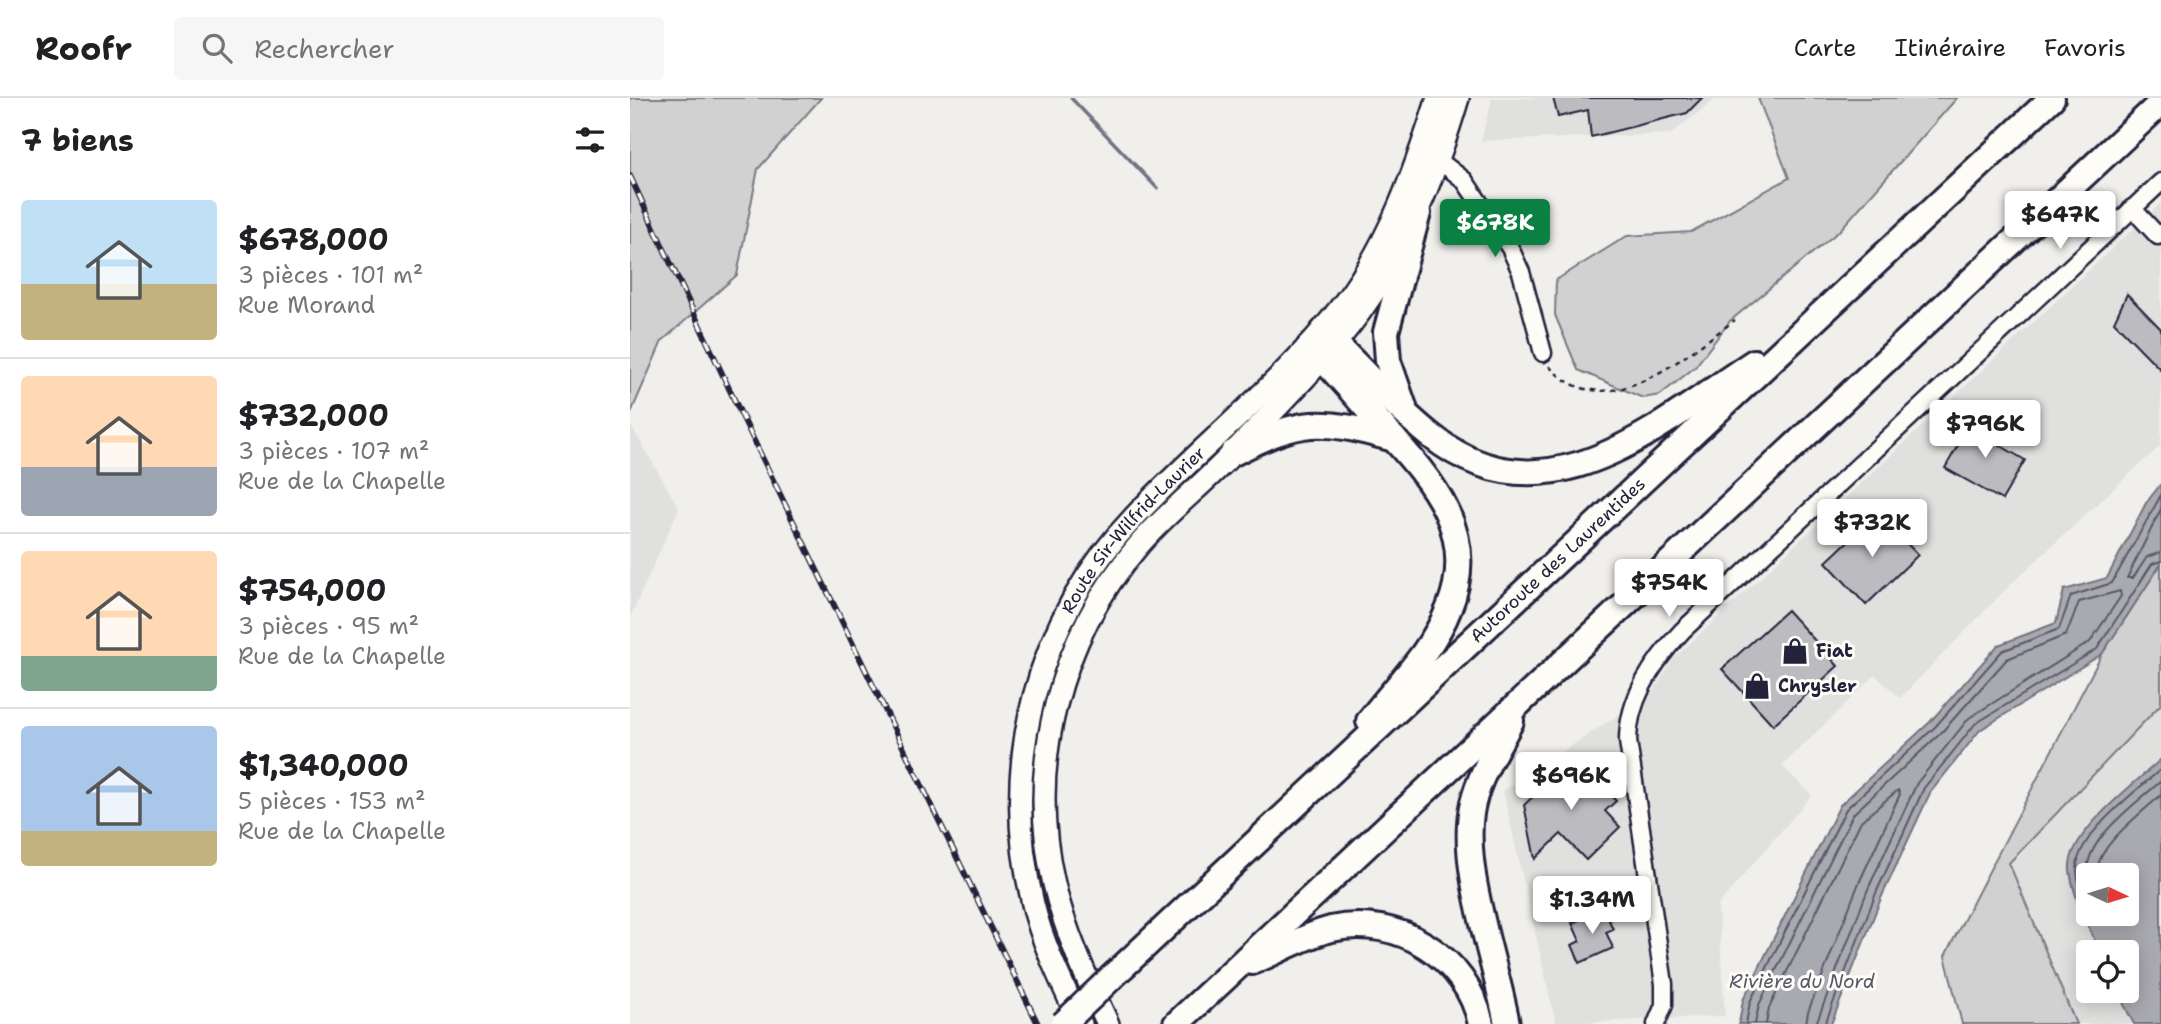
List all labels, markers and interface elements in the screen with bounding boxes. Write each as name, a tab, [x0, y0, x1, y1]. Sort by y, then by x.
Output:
search box	[174, 17, 664, 80]
text: Roofr	[35, 26, 132, 71]
icon: search	[198, 29, 236, 67]
text: Rechercher	[254, 31, 395, 66]
text: Carte	[1794, 32, 1857, 64]
text: Itinéraire	[1895, 32, 2006, 64]
text: Favoris	[2044, 32, 2126, 64]
text: 7 biens	[21, 120, 134, 161]
icon: filters	[571, 121, 609, 159]
pin: $647K	[2011, 192, 2109, 251]
text: $647K	[2021, 199, 2099, 229]
pin: $678K	[1446, 200, 1544, 259]
text: $678K	[1456, 207, 1534, 237]
text: $678,000	[238, 219, 389, 260]
icon: home	[77, 228, 161, 312]
text: 3 pièces · 101 m²	[238, 260, 423, 290]
text: Rue Morand	[238, 290, 375, 320]
text: $732,000	[238, 395, 389, 436]
pin: $796K	[1936, 400, 2034, 460]
icon: home	[77, 404, 161, 488]
text: $796K	[1945, 408, 2025, 438]
text: 3 pièces · 107 m²	[238, 436, 429, 466]
street label: Route Sir-Wilfrid-Laurier	[1056, 441, 1211, 618]
text: Rue de la Chapelle	[238, 466, 446, 496]
street label: Autoroute des Laurentides	[1465, 472, 1651, 648]
pin: $732K	[1823, 500, 1921, 559]
text: $732K	[1833, 507, 1911, 537]
pin: $754K	[1620, 560, 1718, 619]
text: $754K	[1631, 567, 1707, 597]
text: $754,000	[238, 570, 387, 611]
icon: home	[77, 579, 161, 663]
text: 3 pièces · 95 m²	[238, 611, 419, 641]
shop icon: Fiat	[1780, 636, 1810, 666]
place label: Fiat	[1816, 639, 1853, 663]
text: Rue de la Chapelle	[238, 641, 446, 671]
shop icon: Chrysler	[1742, 671, 1772, 701]
place label: Chrysler	[1778, 674, 1857, 698]
text: $1,340,000	[238, 745, 409, 786]
pin: $696K	[1522, 752, 1620, 812]
icon: home	[77, 754, 161, 838]
text: $696K	[1532, 760, 1610, 790]
text: 5 pièces · 153 m²	[238, 786, 426, 816]
text: Rue de la Chapelle	[238, 816, 446, 846]
north arrow	[2076, 863, 2138, 926]
map controls	[2076, 863, 2139, 1003]
pin: $1.34M	[1535, 876, 1649, 936]
text: $1.34M	[1549, 884, 1635, 914]
button: locate	[2076, 940, 2139, 1003]
water label: Rivière du Nord	[1729, 969, 1875, 994]

